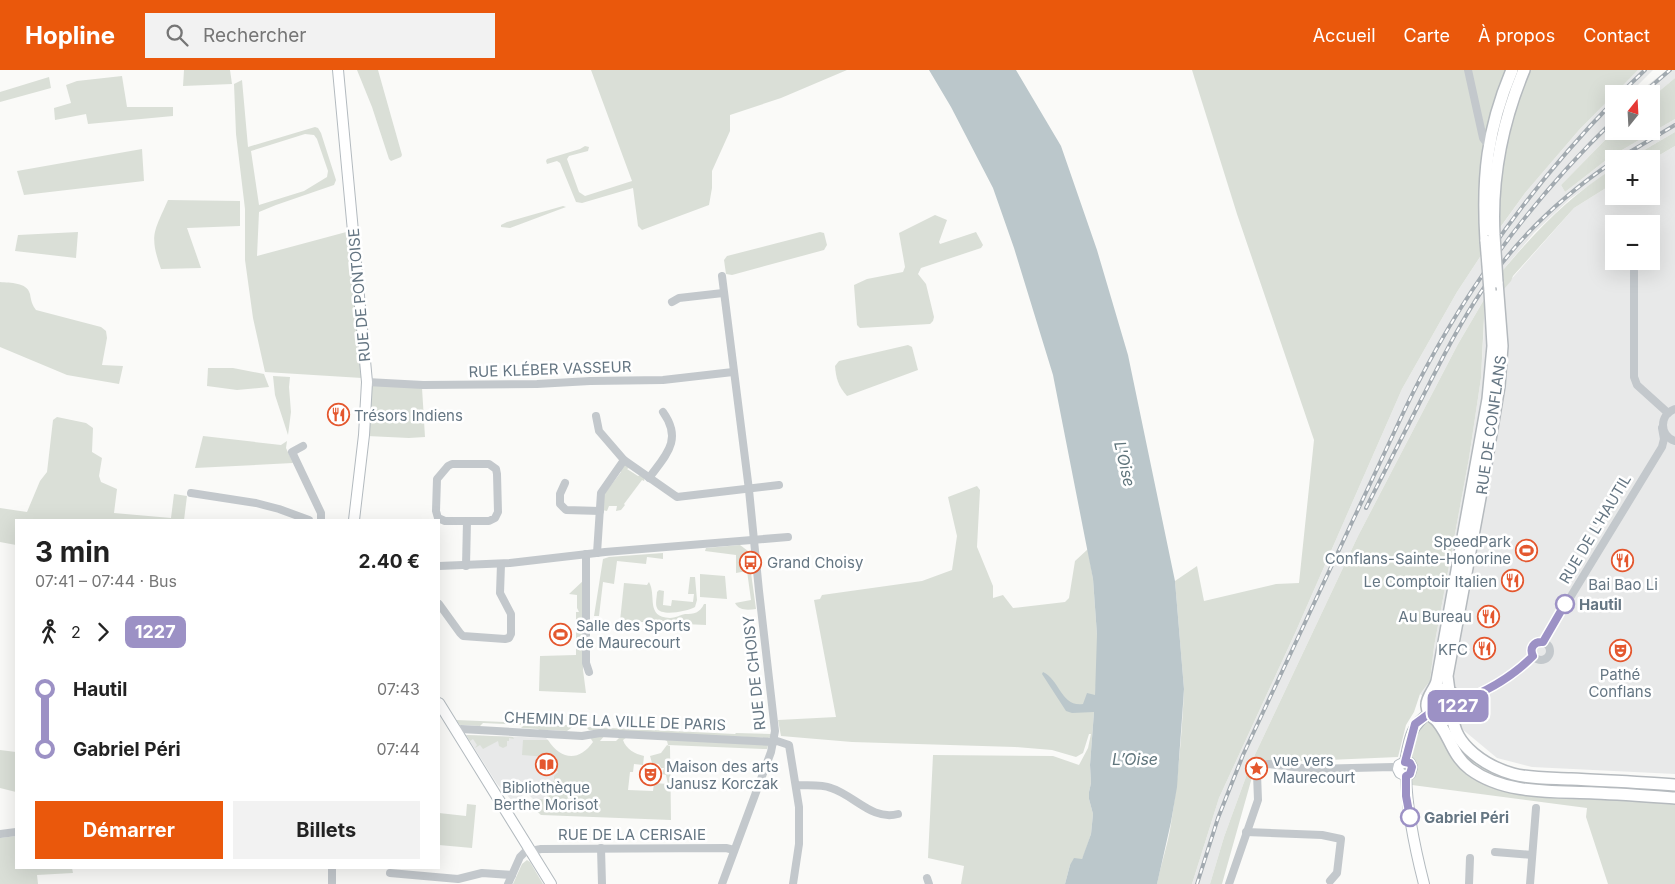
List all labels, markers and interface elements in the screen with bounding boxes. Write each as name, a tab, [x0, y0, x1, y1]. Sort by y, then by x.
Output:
search box	[145, 13, 495, 58]
text: Hopline	[25, 21, 115, 50]
icon: search	[163, 21, 191, 49]
text: Rechercher	[203, 24, 306, 47]
text: Accueil	[1313, 25, 1376, 46]
text: Carte	[1404, 25, 1450, 46]
text: À propos	[1478, 25, 1555, 46]
text: Contact	[1583, 25, 1650, 46]
north arrow	[1605, 85, 1660, 140]
map controls	[1605, 85, 1660, 270]
button: +	[1605, 150, 1660, 205]
button: −	[1605, 215, 1660, 270]
street label: RUE DE PONTOISE	[344, 228, 374, 362]
street label: RUE DE CONFLANS	[1472, 354, 1510, 496]
street label: RUE KLÉBER VASSEUR	[468, 357, 632, 381]
restaurant icon: Trésors Indiens	[326, 403, 350, 427]
place label: Trésors Indiens	[354, 406, 463, 425]
water label: L'Oise	[1110, 439, 1140, 489]
street label: RUE DE L'HAUTIL	[1555, 471, 1635, 587]
place label: SpeedPark Conflans-Sainte-Honorine	[1325, 532, 1512, 568]
text: 3 min	[35, 535, 110, 569]
sports icon: SpeedPark Conflans-Sainte-Honorine	[1515, 538, 1539, 562]
restaurant icon: Bai Bao Li	[1611, 549, 1635, 573]
text: 2.40 €	[359, 550, 420, 573]
bus stop icon: Grand Choisy	[739, 550, 763, 574]
place label: Grand Choisy	[767, 553, 864, 572]
restaurant icon: Le Comptoir Italien	[1501, 569, 1525, 593]
text: 07:41 – 07:44 · Bus	[35, 571, 177, 591]
place label: Le Comptoir Italien	[1364, 572, 1497, 591]
place label: Bai Bao Li	[1588, 575, 1658, 594]
marker: Hautil	[1555, 594, 1575, 614]
place label: Hautil	[1579, 595, 1622, 614]
restaurant icon: Au Bureau	[1476, 604, 1500, 628]
place label: Au Bureau	[1398, 607, 1472, 626]
street label: RUE DE CHOISY	[739, 615, 769, 731]
place label: Salle des Sports de Maurecourt	[576, 616, 691, 652]
icon: walk	[35, 618, 63, 646]
icon: forward	[89, 618, 117, 646]
text: 1227	[135, 621, 176, 642]
text: 2	[71, 622, 81, 642]
sports icon: Salle des Sports de Maurecourt	[548, 622, 572, 646]
restaurant icon: KFC	[1472, 637, 1496, 661]
theatre icon: Pathé Conflans	[1608, 639, 1632, 663]
place label: KFC	[1438, 640, 1468, 659]
place label: Pathé Conflans	[1588, 665, 1652, 701]
text: Hautil	[73, 678, 127, 701]
text: 07:43	[377, 679, 420, 699]
line badge: 1227	[1423, 690, 1493, 722]
text: 1227	[1438, 695, 1478, 716]
street label: CHEMIN DE LA VILLE DE PARIS	[504, 708, 726, 734]
text: Gabriel Péri	[73, 738, 181, 761]
text: 07:44	[376, 739, 420, 759]
water label: L’Oise	[1112, 749, 1158, 769]
place label: vue vers Maurecourt	[1273, 751, 1355, 787]
library icon: Bibliothèque Berthe Morisot	[534, 752, 558, 776]
place label: Maison des arts Janusz Korczak	[666, 757, 779, 793]
place icon: vue vers Maurecourt	[1245, 757, 1269, 781]
theatre icon: Maison des arts Janusz Korczak	[638, 763, 662, 787]
place label: Bibliothèque Berthe Morisot	[493, 778, 599, 814]
button: Démarrer	[35, 801, 223, 859]
button: Billets	[233, 801, 420, 859]
marker: Gabriel Péri	[1400, 807, 1420, 827]
place label: Gabriel Péri	[1424, 808, 1509, 827]
street label: RUE DE LA CERISAIE	[558, 825, 706, 844]

